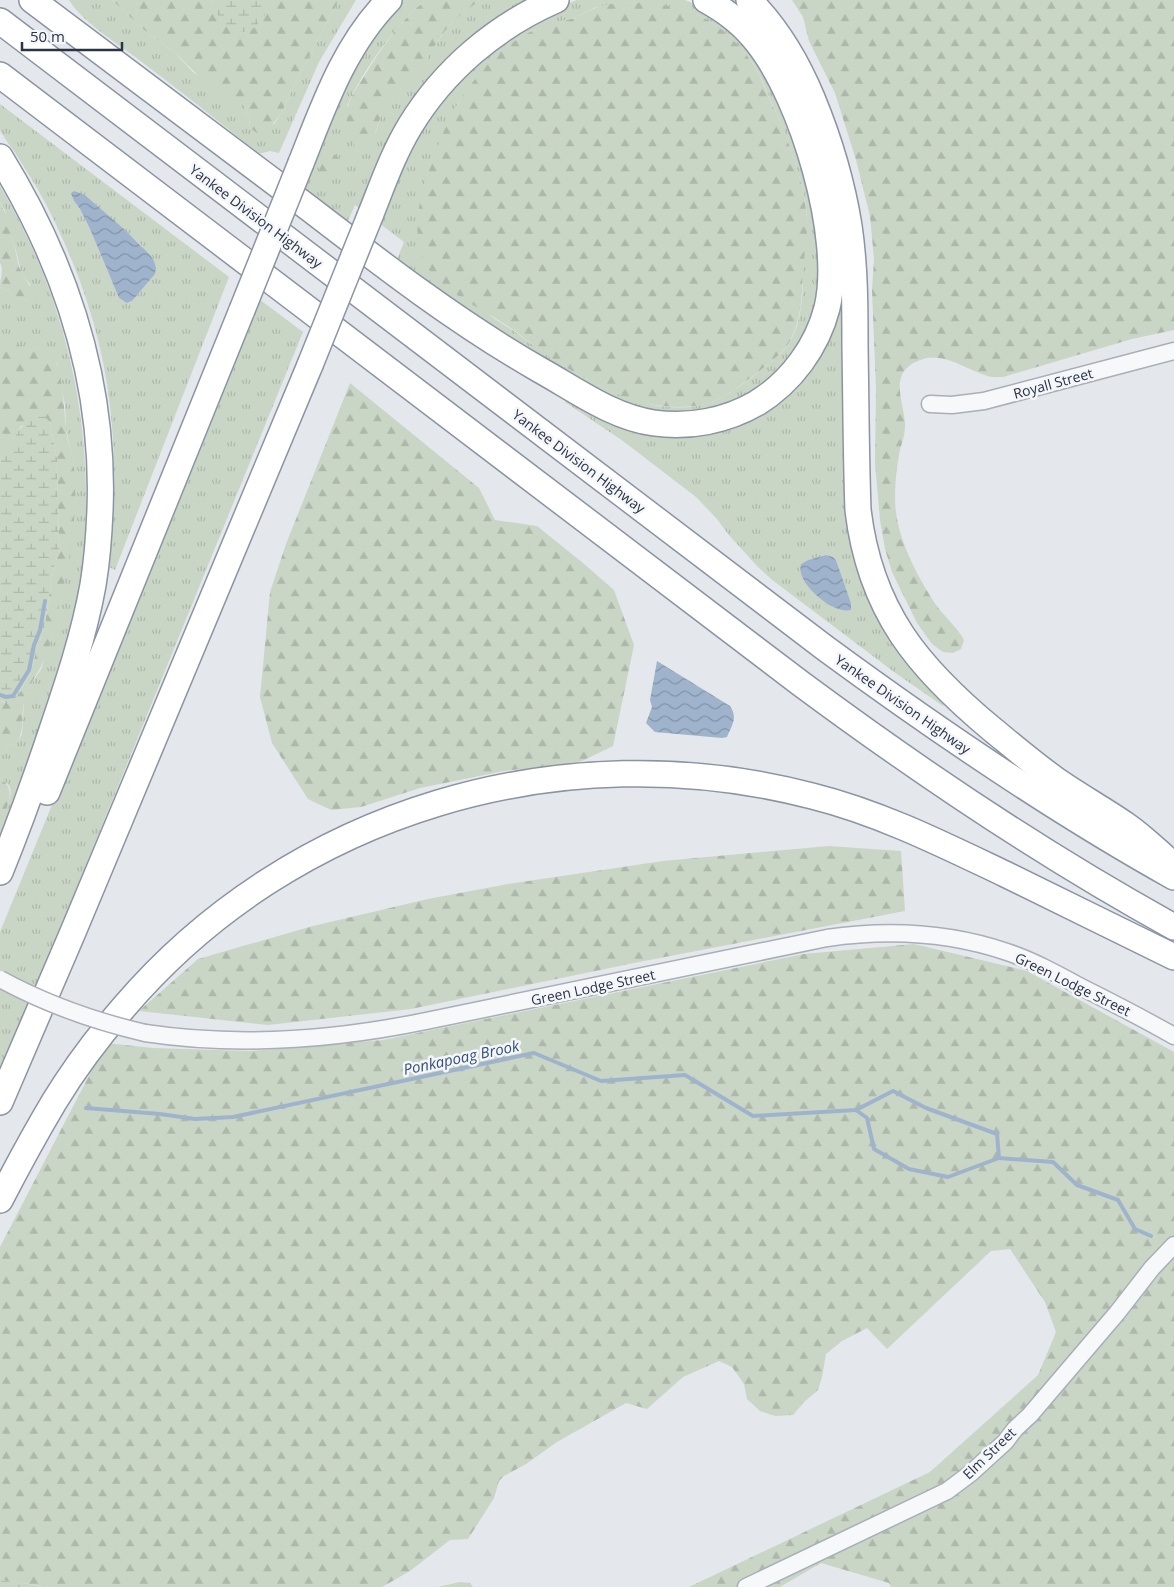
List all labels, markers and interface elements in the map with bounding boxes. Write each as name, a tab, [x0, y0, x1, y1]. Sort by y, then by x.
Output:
scale bar	[22, 20, 122, 52]
text: 50 m	[30, 26, 65, 46]
street label: Yankee Division Highway	[186, 160, 327, 273]
street label: Royall Street	[1011, 363, 1095, 403]
street label: Yankee Division Highway	[509, 405, 650, 518]
street label: Yankee Division Highway	[831, 650, 975, 759]
street label: Green Lodge Street	[1012, 948, 1134, 1020]
street label: Green Lodge Street	[529, 965, 657, 1009]
water label: Ponkapoag Brook	[401, 1035, 521, 1079]
street label: Elm Street	[958, 1423, 1020, 1483]

